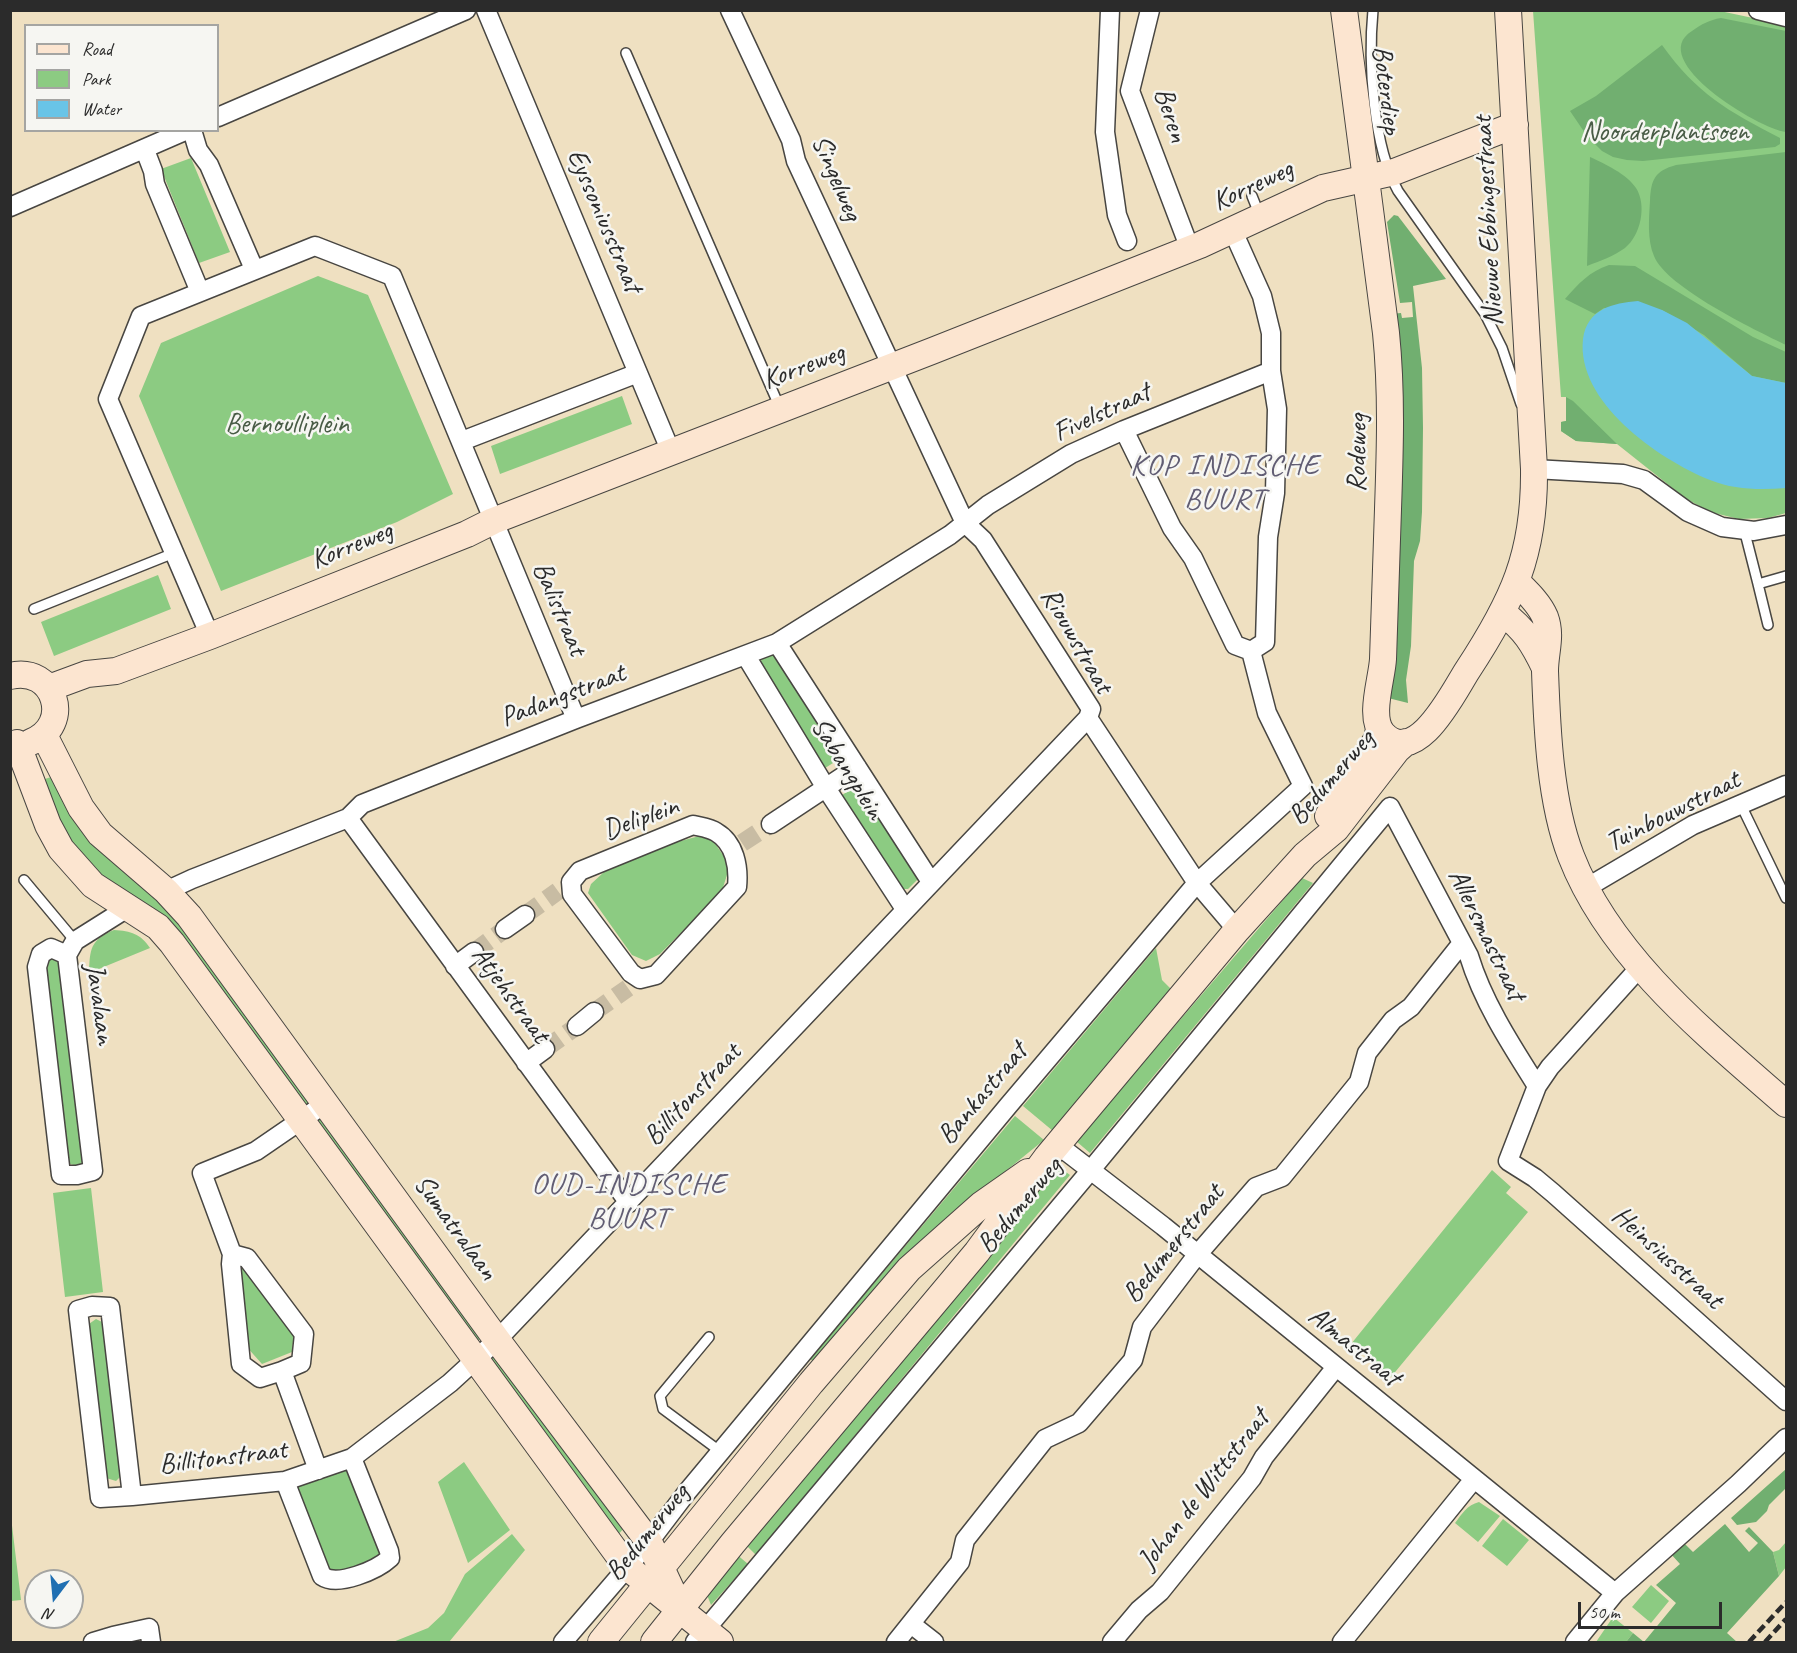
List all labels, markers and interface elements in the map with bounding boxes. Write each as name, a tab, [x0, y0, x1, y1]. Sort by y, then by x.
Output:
legend	[24, 24, 219, 132]
text: Road	[82, 38, 112, 60]
street label: Boterdiep	[1364, 44, 1408, 136]
text: Park	[82, 68, 111, 90]
street label: Beren	[1145, 83, 1195, 147]
text: Water	[82, 98, 121, 120]
street label: Nieuwe Ebbingestraat	[1467, 115, 1511, 327]
park label: Noorderplantsoen	[1581, 116, 1749, 150]
street label: Singelweg	[803, 130, 869, 226]
street label: Eyssoniusstraat	[559, 144, 649, 298]
street label: Korreweg	[1207, 153, 1299, 219]
street label: Korreweg	[758, 336, 850, 398]
street label: Fivelstraat	[1048, 376, 1156, 450]
park label: Bernoulliplein	[225, 408, 349, 442]
street label: Rodeweg	[1341, 414, 1375, 492]
district label: KOP INDISCHE BUURT	[1130, 448, 1320, 518]
street label: Korreweg	[306, 514, 398, 578]
street label: Balistraat	[524, 557, 594, 661]
street label: Riouwstraat	[1032, 582, 1120, 700]
street label: Padangstraat	[496, 657, 630, 735]
street label: Sabangplein	[803, 712, 891, 826]
street label: Bedumerweg	[1282, 724, 1382, 832]
street label: Tuinbouwstraat	[1600, 764, 1746, 860]
street label: Deliplein	[599, 790, 683, 848]
street label: Allersmastraat	[1440, 864, 1532, 1006]
street label: Atjehstraat	[464, 940, 556, 1050]
street label: Javalaan	[77, 961, 121, 1047]
street label: Bankastraat	[931, 1036, 1035, 1152]
street label: Billitonstraat	[637, 1037, 749, 1153]
street label: Bedumerweg	[970, 1151, 1070, 1261]
district label: OUD-INDISCHE BUURT	[531, 1167, 727, 1238]
street label: Sumatralaan	[406, 1169, 504, 1287]
street label: Bedumerstraat	[1116, 1178, 1232, 1310]
street label: Heinsiusstraat	[1604, 1199, 1730, 1317]
street label: Almastraat	[1301, 1300, 1407, 1394]
street label: Johan de Wittstraat	[1131, 1403, 1277, 1577]
street label: Billitonstraat	[157, 1434, 289, 1482]
street label: Bedumerweg	[599, 1478, 697, 1588]
north arrow	[24, 1569, 84, 1629]
scale bar	[1581, 1590, 1725, 1628]
text: 50 m	[1589, 1601, 1620, 1623]
text: N	[42, 1603, 57, 1625]

